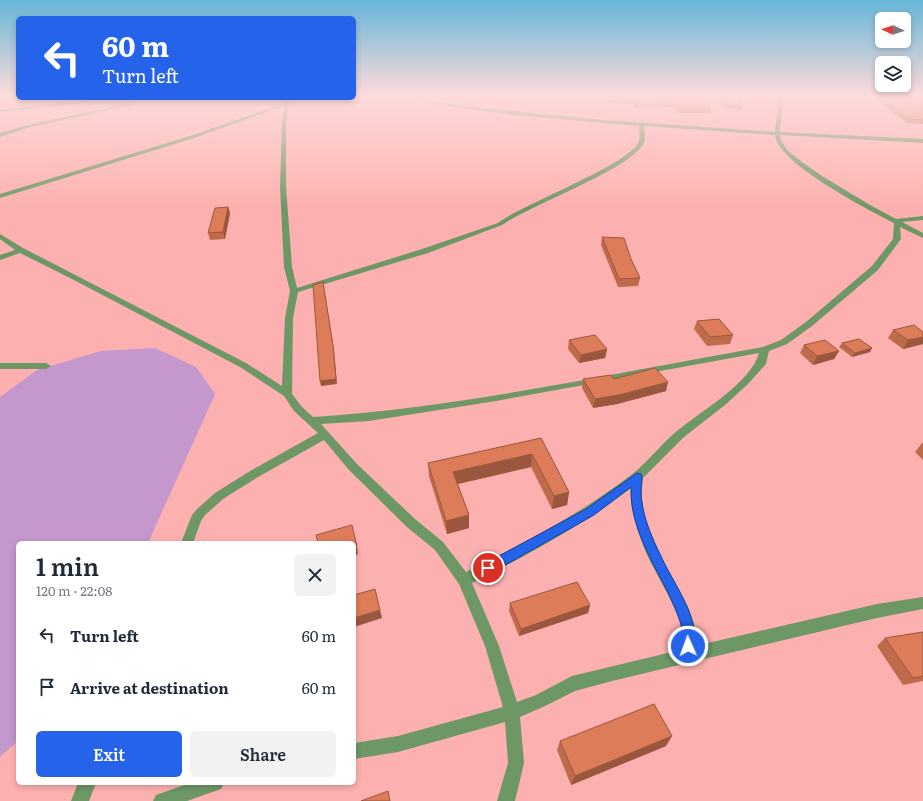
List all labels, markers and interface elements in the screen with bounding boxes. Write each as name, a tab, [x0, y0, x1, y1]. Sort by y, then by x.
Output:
north arrow	[875, 12, 911, 48]
map controls	[875, 12, 911, 92]
text: 60 m	[102, 24, 169, 66]
icon: left	[36, 32, 88, 84]
button: layers	[875, 56, 911, 92]
text: Turn left	[102, 62, 179, 89]
text: 1 min	[36, 548, 99, 583]
pin	[471, 551, 505, 585]
button: close	[294, 554, 336, 596]
icon: arrive	[477, 557, 499, 579]
text: 120 m · 22:08	[36, 581, 112, 600]
icon: left	[36, 624, 58, 646]
text: Turn left	[70, 624, 139, 647]
text: 60 m	[302, 624, 336, 647]
position arrow	[667, 625, 709, 667]
icon: arrive	[36, 676, 58, 698]
text: Arrive at destination	[70, 676, 229, 699]
text: 60 m	[302, 676, 336, 699]
button: Exit	[36, 731, 182, 777]
button: Share	[190, 731, 336, 777]

